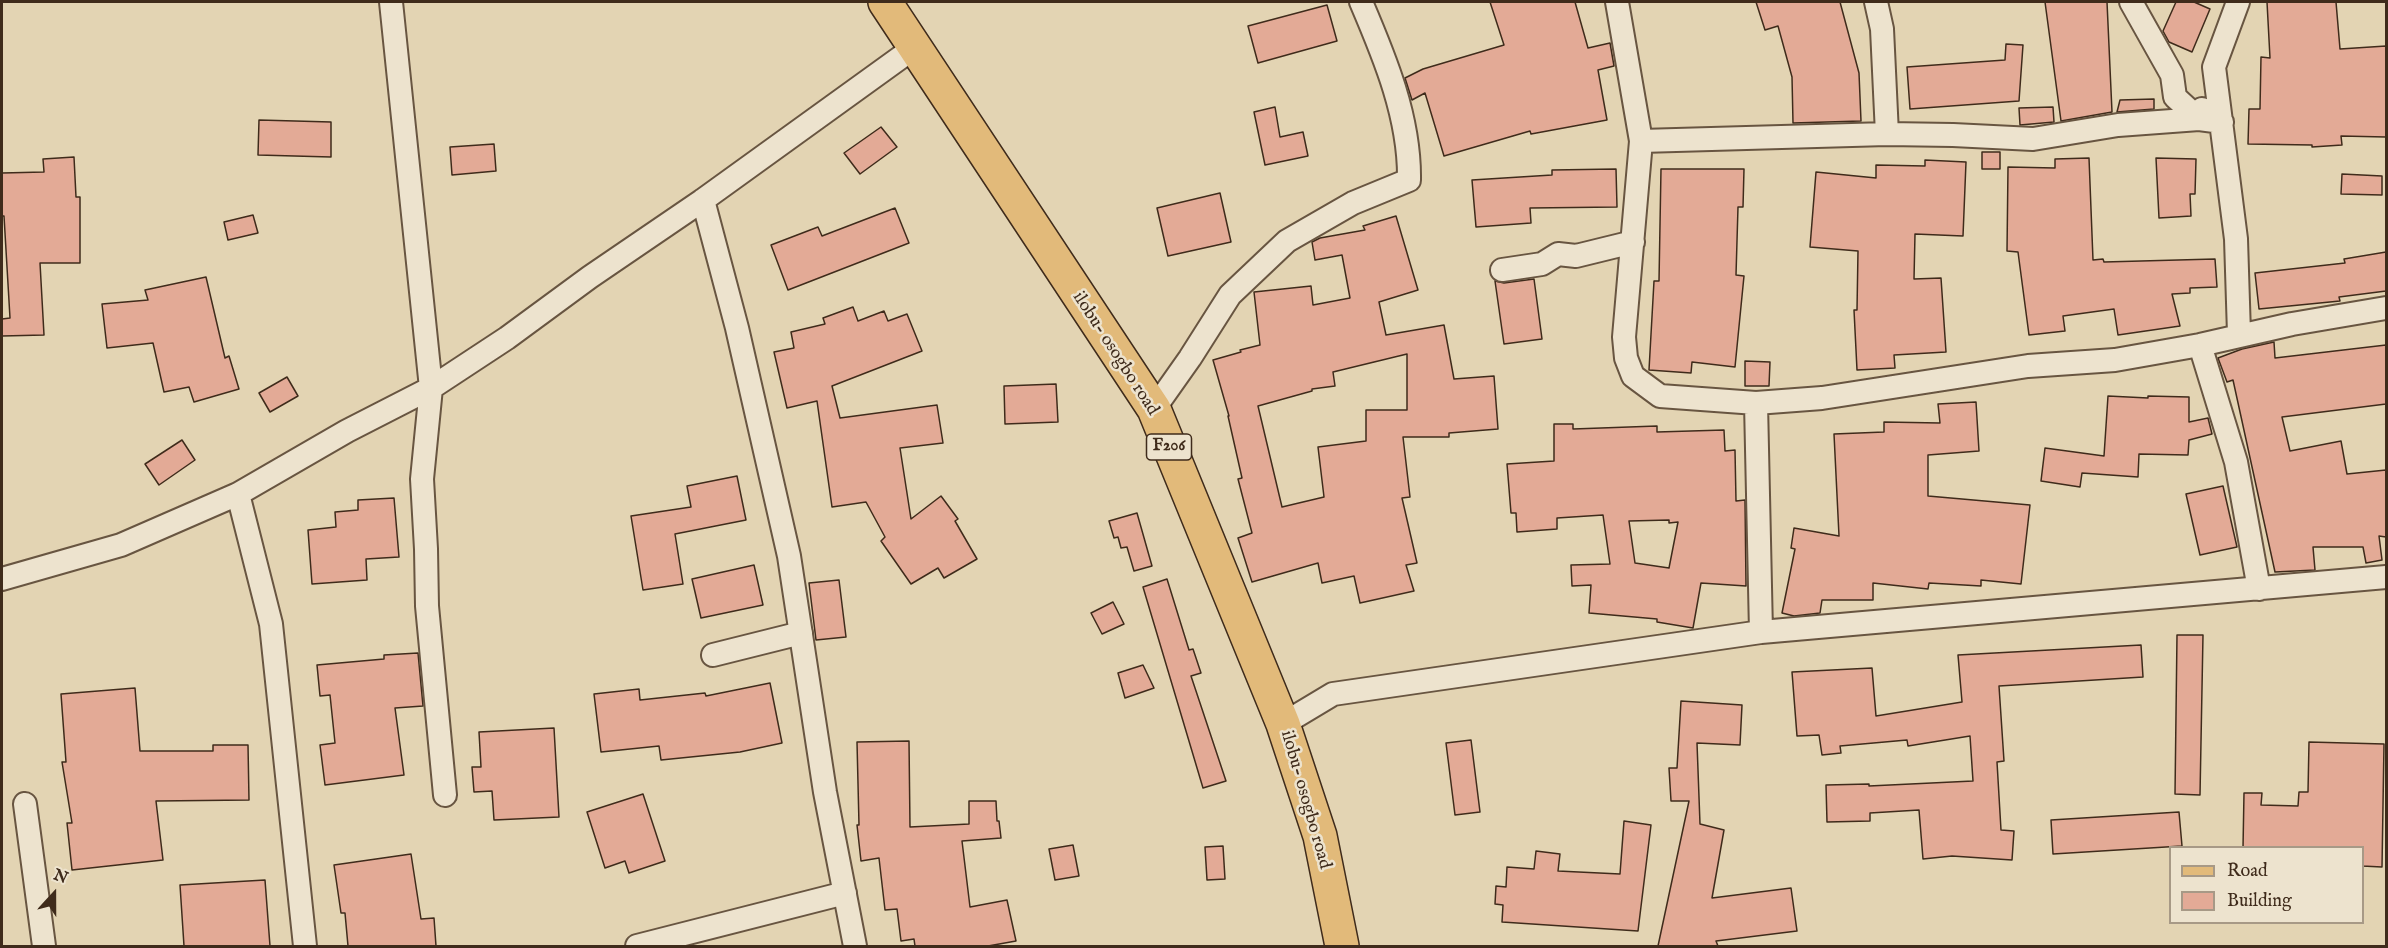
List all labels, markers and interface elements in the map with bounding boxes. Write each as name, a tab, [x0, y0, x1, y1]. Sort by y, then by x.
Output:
street label: ilobu- osogbo road	[1067, 288, 1163, 420]
road number: F206	[1146, 434, 1192, 460]
street label: ilobu- osogbo road	[1275, 728, 1335, 872]
legend	[2169, 846, 2364, 924]
text: Road	[2227, 860, 2268, 883]
north arrow	[24, 864, 84, 924]
text: N	[50, 865, 70, 889]
text: Building	[2227, 890, 2292, 913]

